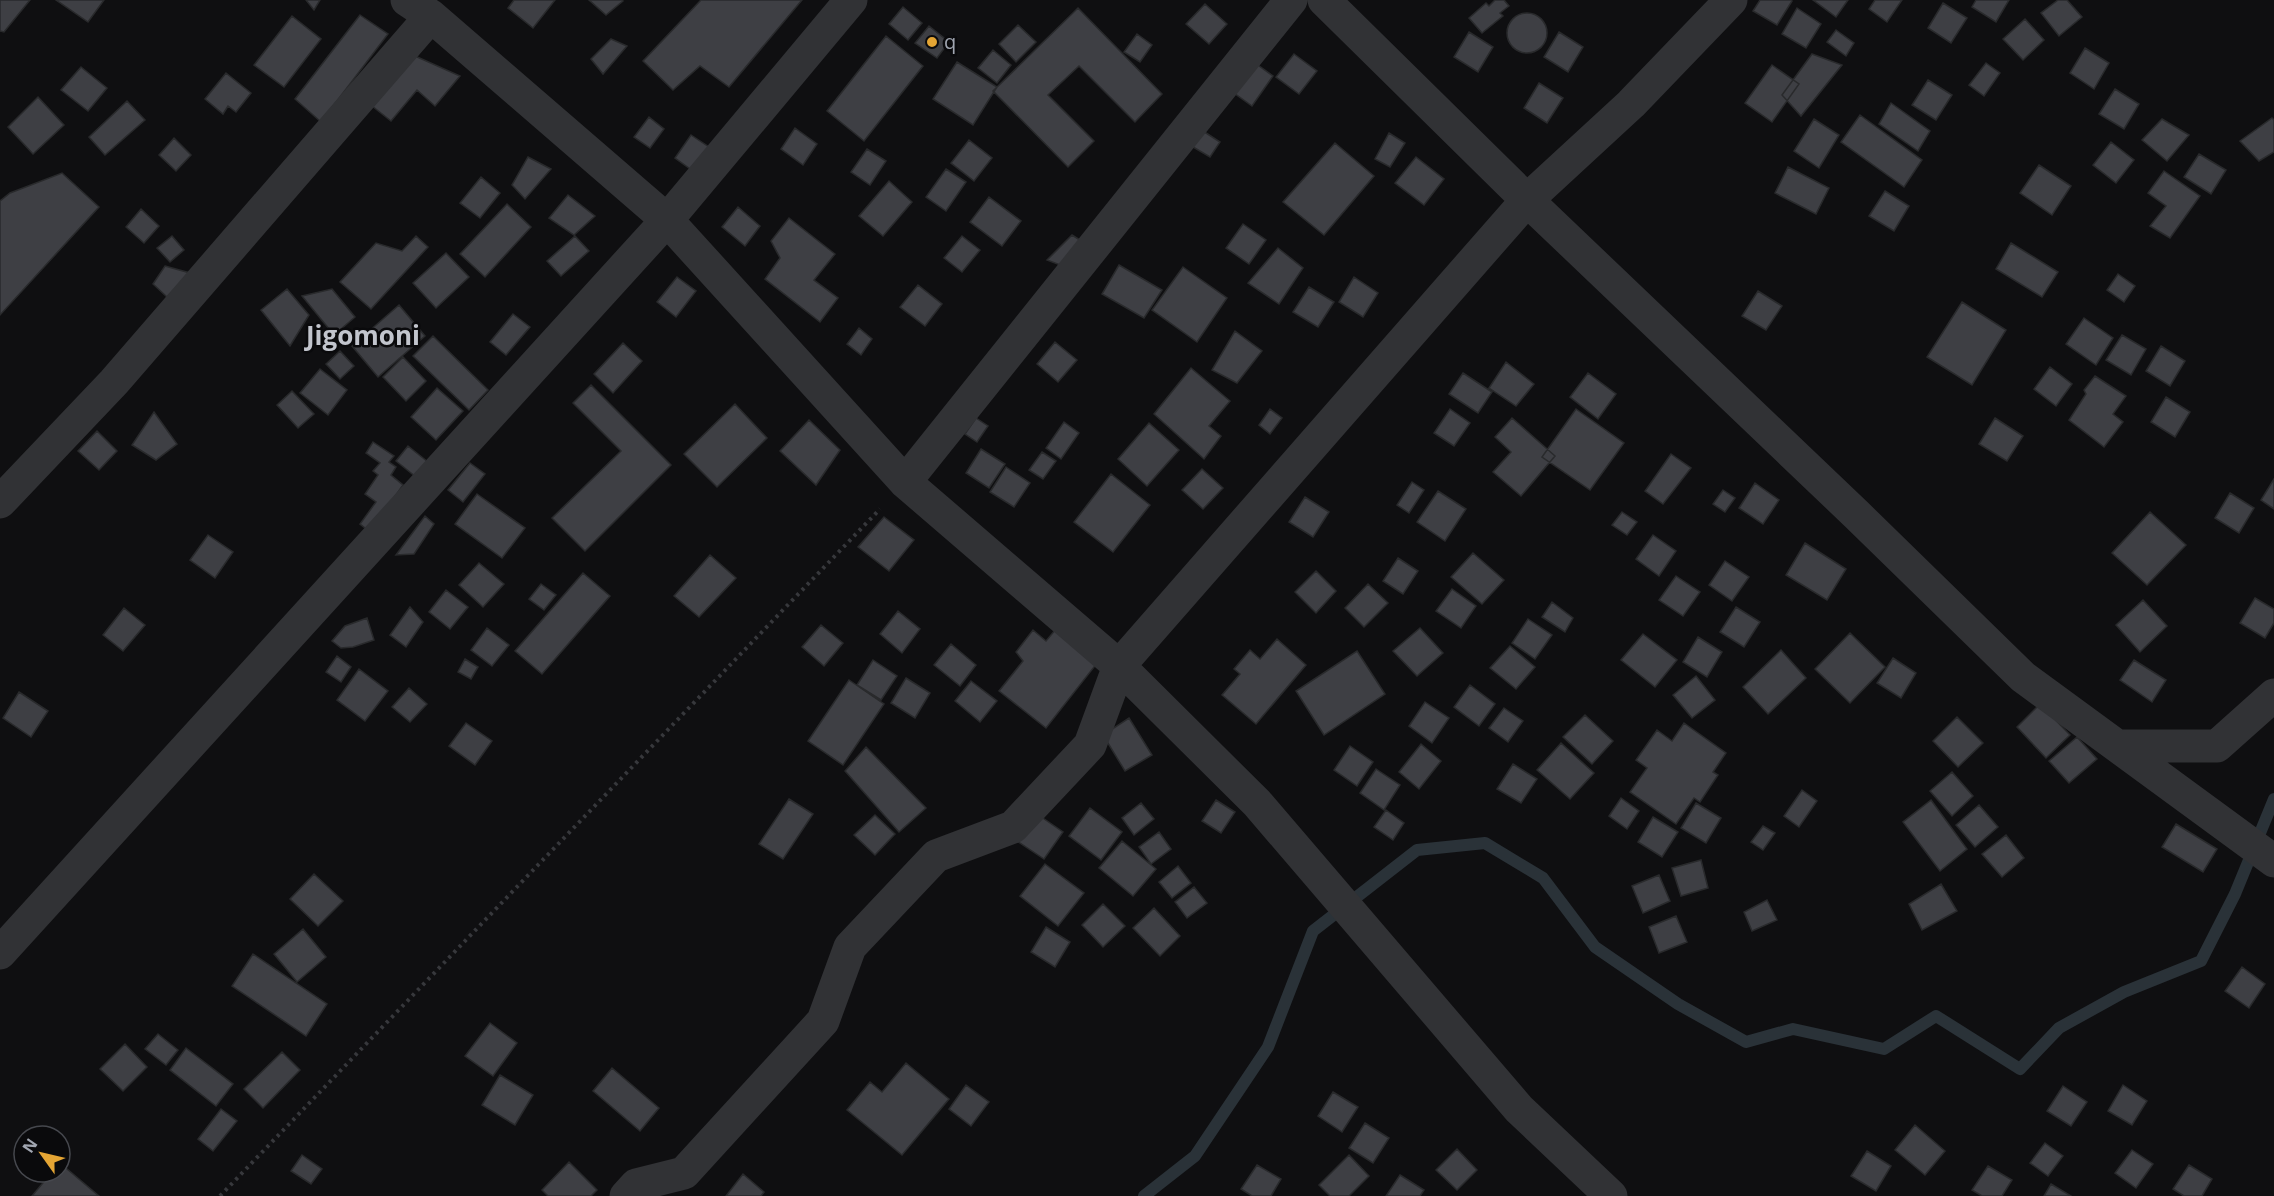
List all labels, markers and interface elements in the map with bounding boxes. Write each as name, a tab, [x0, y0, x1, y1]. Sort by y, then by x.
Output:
place label: q	[944, 28, 956, 55]
marker: q	[925, 35, 939, 49]
district label: Jigomoni	[304, 317, 420, 353]
north arrow	[12, 1124, 72, 1184]
text: N	[17, 1134, 42, 1157]

